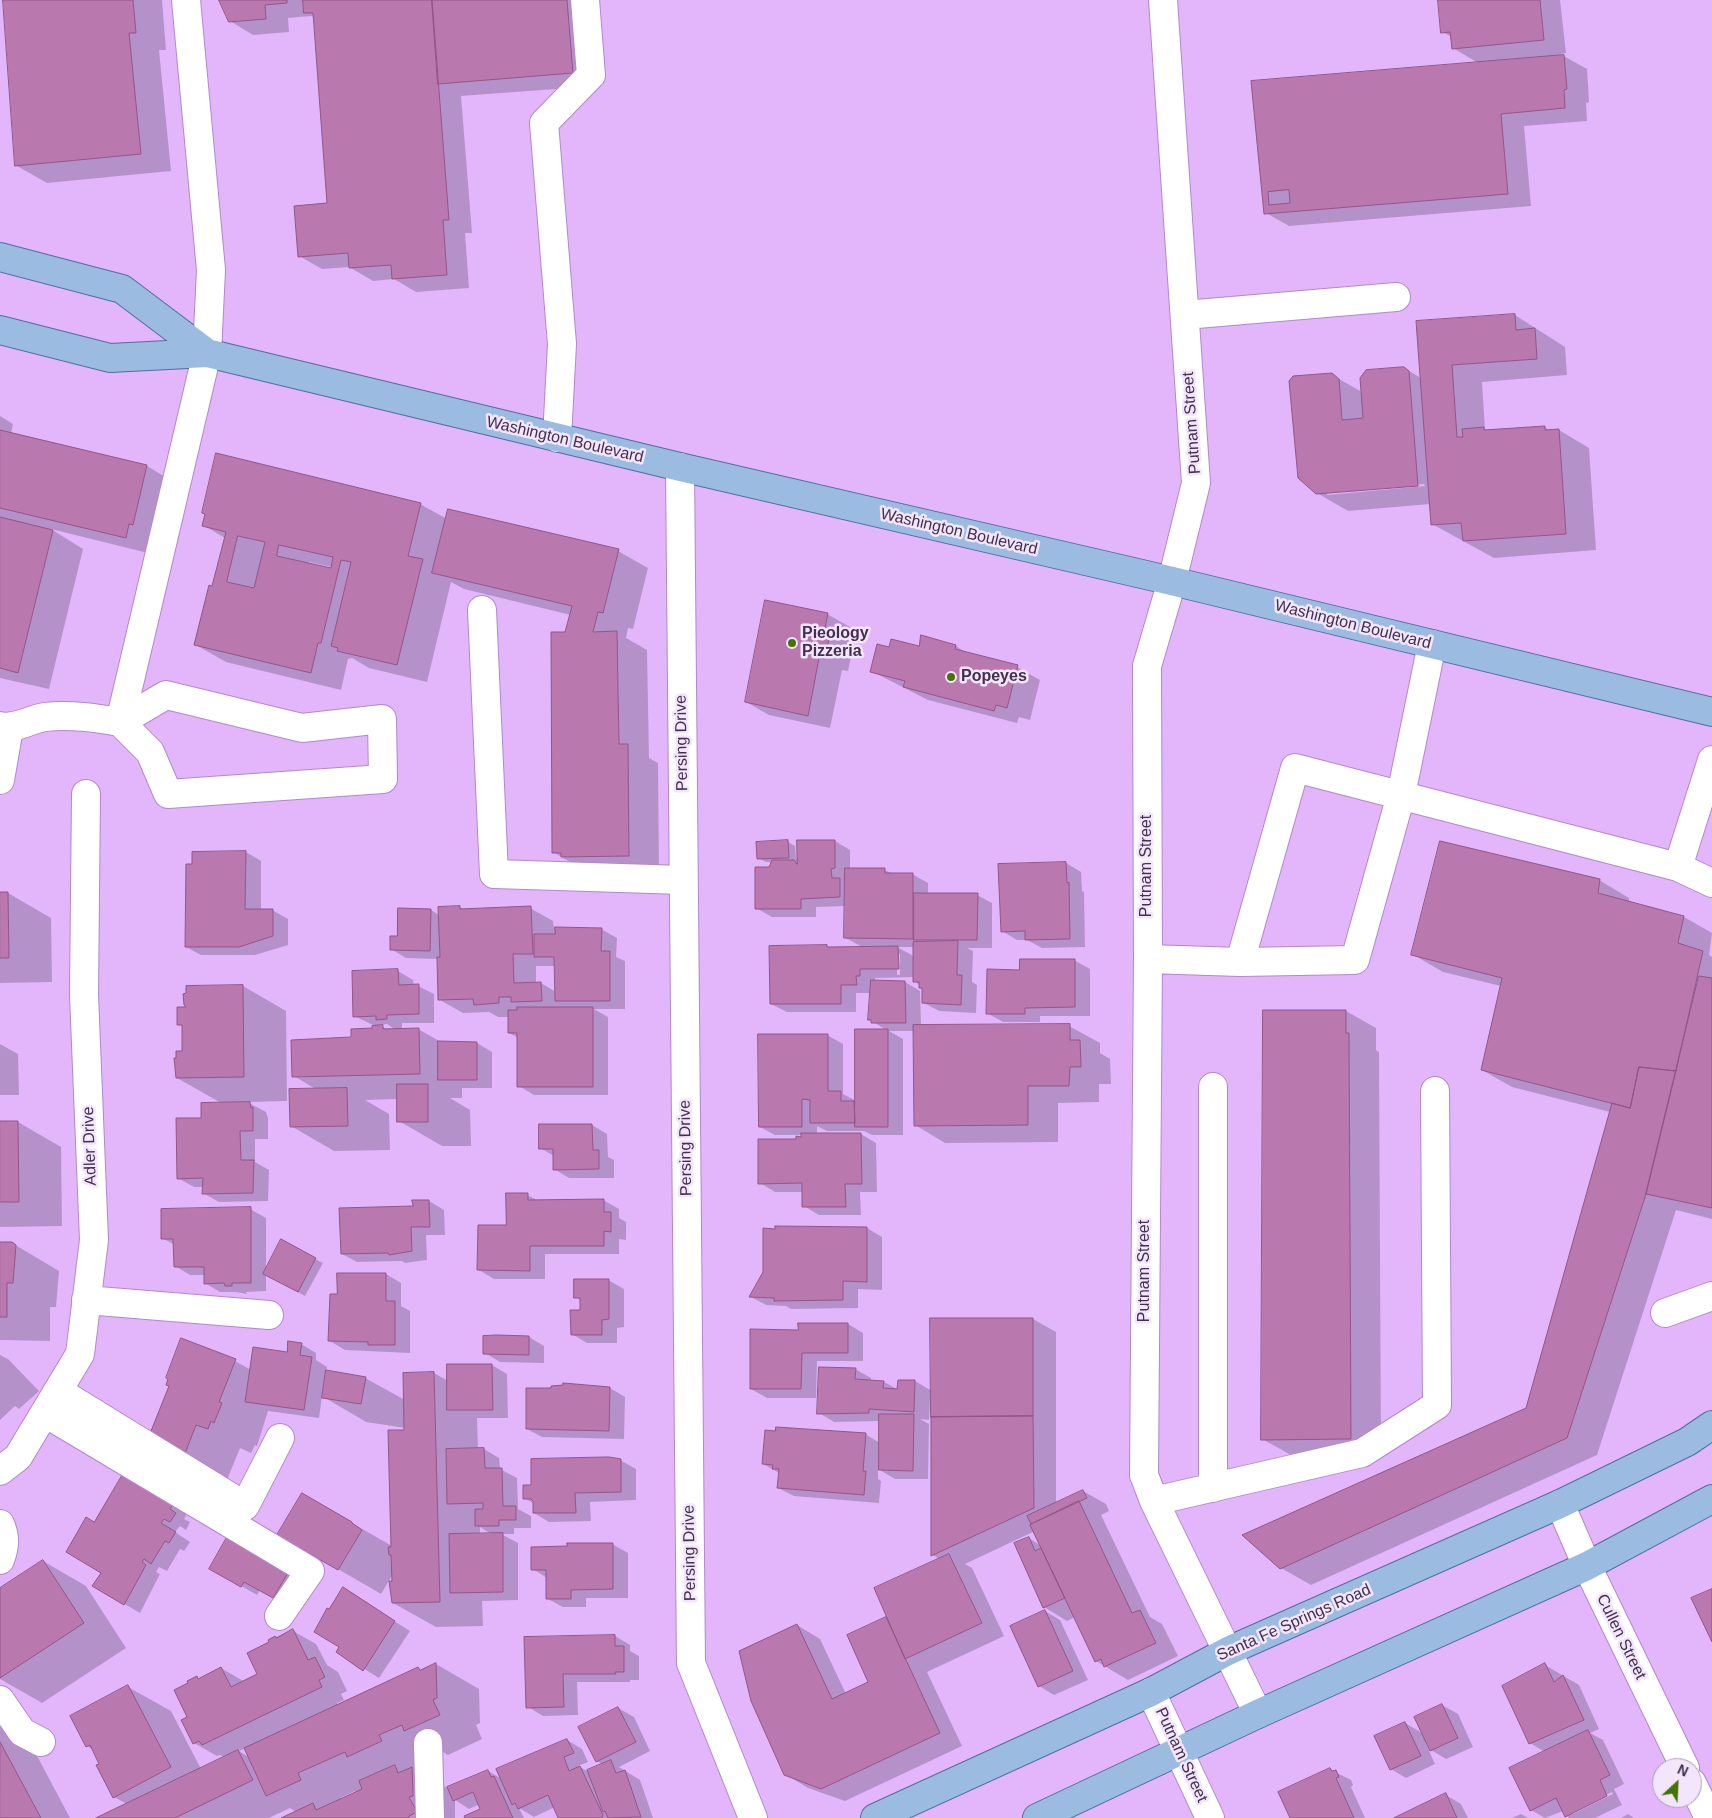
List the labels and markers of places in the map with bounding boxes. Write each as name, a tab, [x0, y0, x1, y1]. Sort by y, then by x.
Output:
place label: Pieology Pizzeria	[802, 624, 869, 662]
marker: Pieology Pizzeria	[786, 637, 798, 649]
place label: Popeyes	[961, 667, 1027, 687]
marker: Popeyes	[945, 671, 957, 683]

